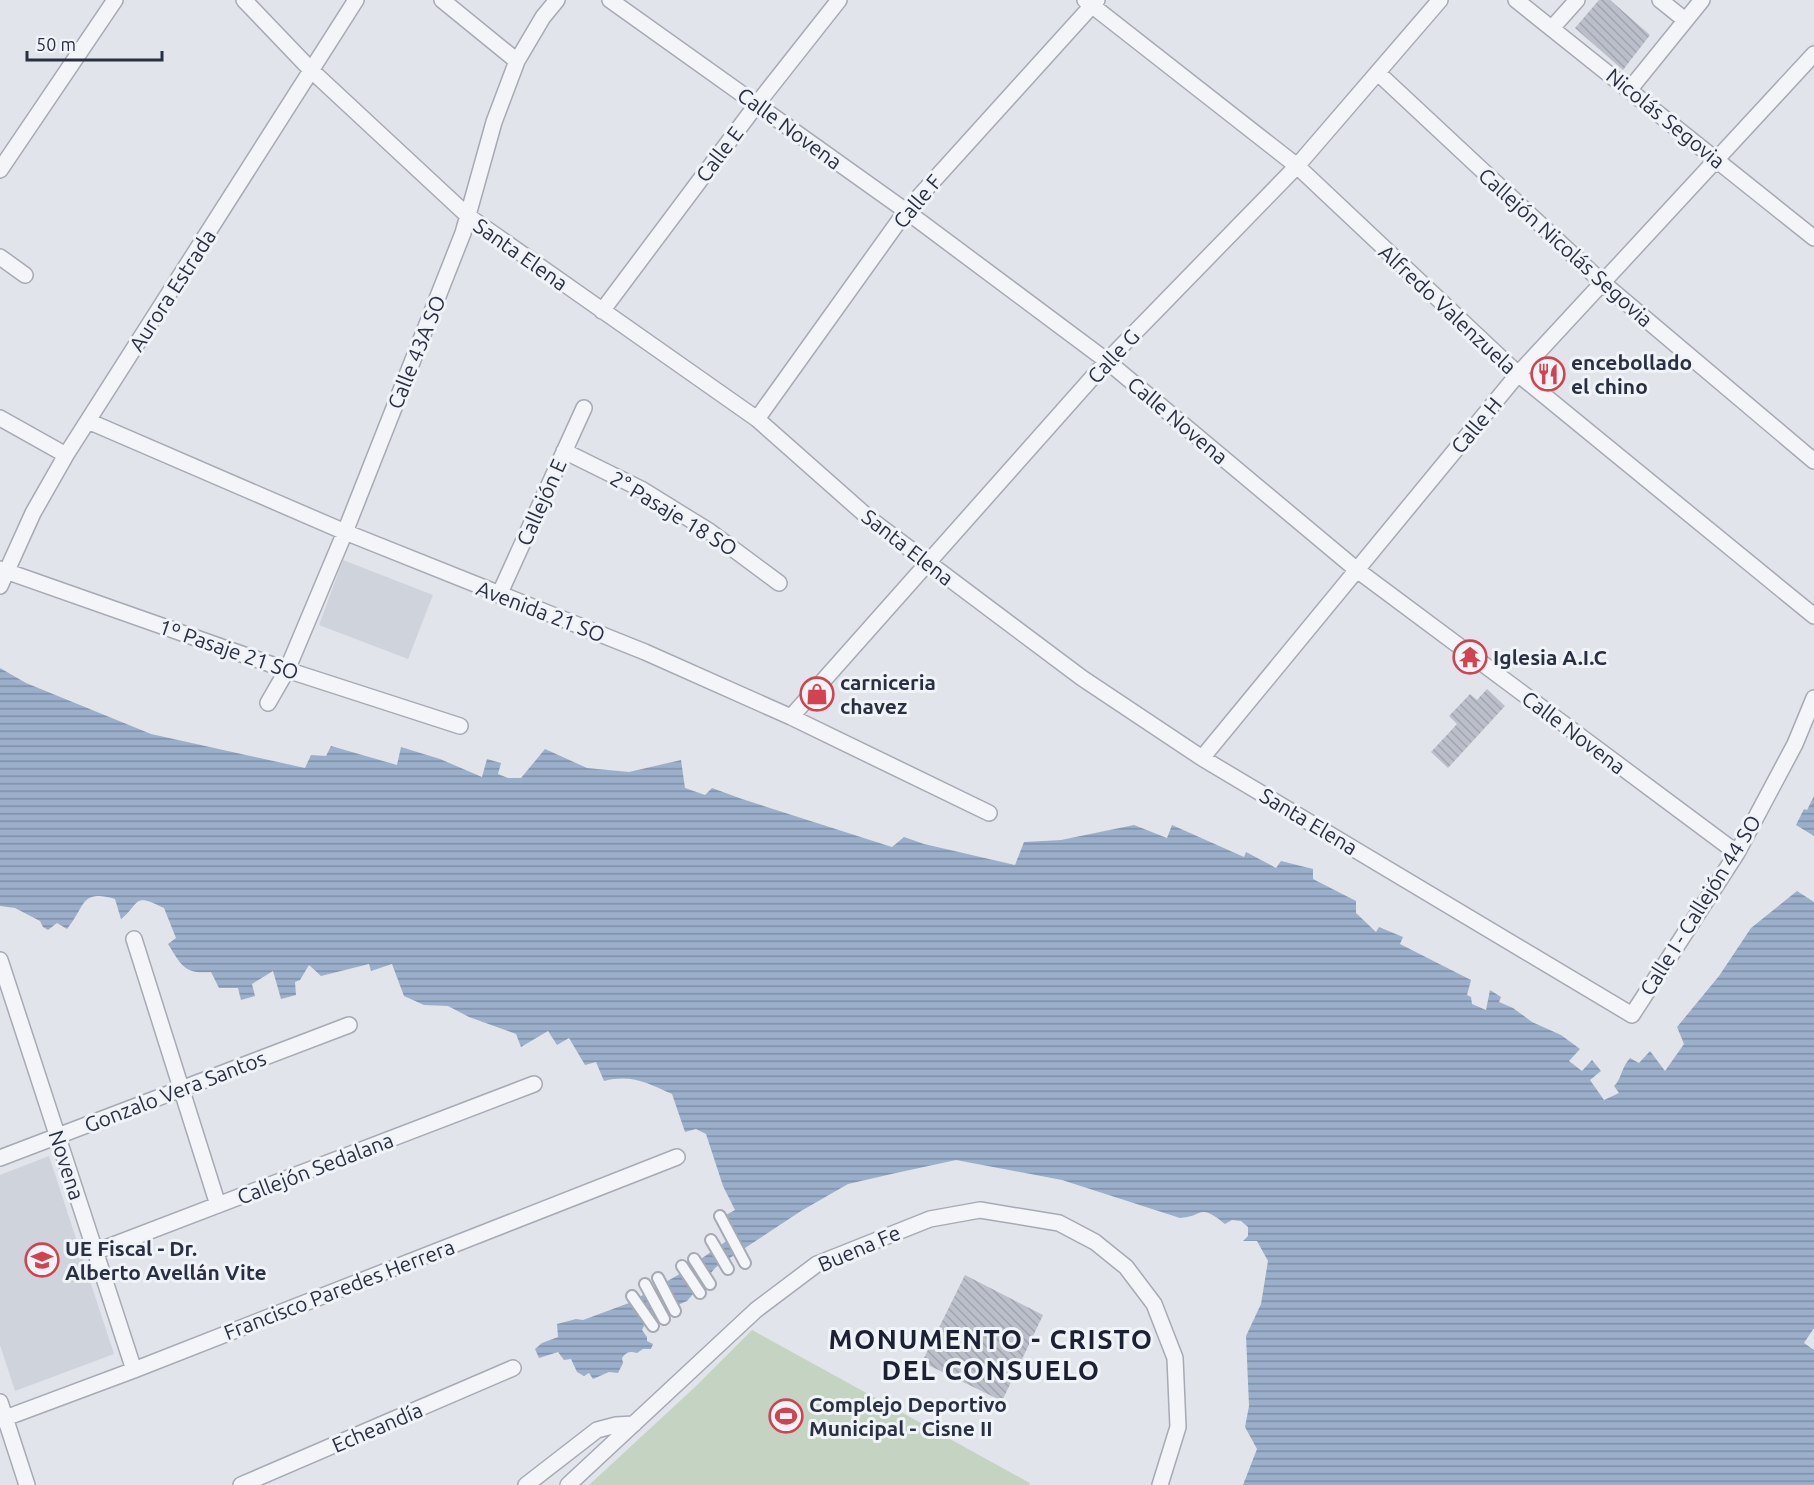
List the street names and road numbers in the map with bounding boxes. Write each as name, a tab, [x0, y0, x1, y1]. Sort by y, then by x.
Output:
street label: Nicolás Segovia	[1602, 63, 1730, 173]
street label: Calle Novena	[733, 82, 847, 174]
street label: Calle E	[690, 122, 748, 186]
street label: Callejón Nicolás Segovia	[1474, 163, 1658, 331]
street label: Calle F	[888, 169, 946, 233]
street label: Santa Elena	[469, 213, 573, 295]
street label: Aurora Estrada	[124, 225, 220, 355]
street label: Alfredo Valenzuela	[1375, 239, 1521, 379]
street label: Calle 43A SO	[382, 292, 450, 412]
street label: Calle G	[1082, 324, 1144, 388]
street label: Calle Novena	[1123, 371, 1233, 469]
street label: Calle H	[1446, 392, 1506, 458]
street label: Callejón E	[511, 455, 571, 549]
street label: 2° Pasaje 18 SO	[606, 466, 742, 560]
street label: Santa Elena	[858, 504, 958, 590]
street label: Avenida 21 SO	[473, 575, 609, 647]
street label: 1º Pasaje 21 SO	[156, 614, 302, 684]
street label: Calle Novena	[1518, 685, 1630, 779]
street label: Santa Elena	[1256, 783, 1362, 859]
street label: Calle I - Callejón 44 SO	[1635, 810, 1765, 1000]
street label: Gonzalo Vera Santos	[81, 1045, 269, 1137]
street label: Novena	[44, 1127, 90, 1203]
street label: Callejón Sedalana	[234, 1127, 396, 1209]
street label: Buena Fe	[814, 1220, 904, 1276]
street label: Francisco Paredes Herrera	[220, 1234, 458, 1344]
street label: Echeandía	[328, 1397, 426, 1457]

